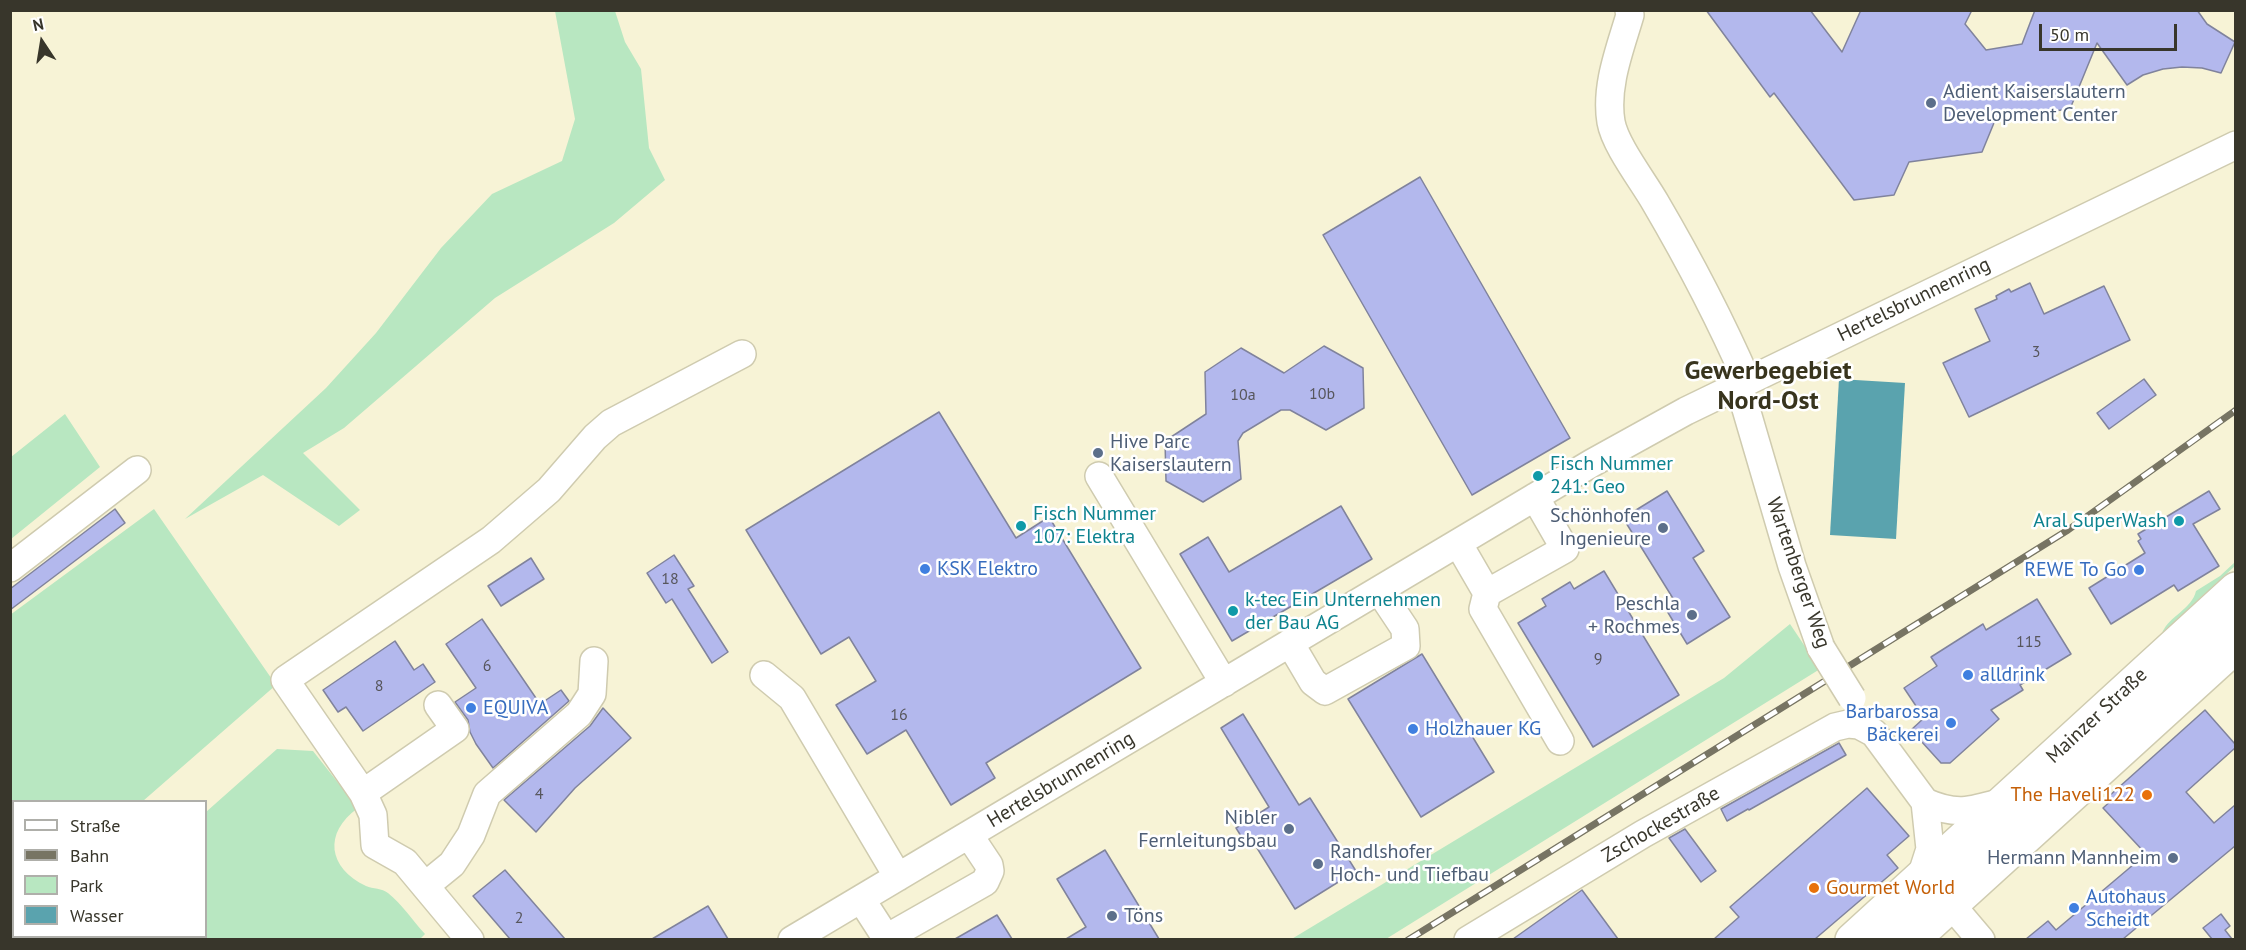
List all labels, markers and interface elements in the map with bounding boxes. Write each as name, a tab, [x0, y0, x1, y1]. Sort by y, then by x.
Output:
north arrow	[12, 12, 72, 72]
scale bar	[2042, 12, 2180, 50]
text: N	[31, 14, 45, 35]
text: 50 m	[2050, 23, 2089, 46]
place label: Adient Kaiserslautern Development Center	[1943, 80, 2126, 127]
marker: Adient Kaiserslautern Development Center	[1924, 96, 1938, 110]
street label: Hertelsbrunnenring	[1834, 253, 1994, 347]
house number: 3	[2032, 342, 2040, 362]
district label: Gewerbegebiet Nord-Ost	[1684, 356, 1852, 418]
house number: 10b	[1309, 384, 1335, 404]
house number: 10a	[1230, 385, 1256, 405]
place label: Hive Parc Kaiserslautern	[1110, 430, 1232, 477]
marker: Hive Parc Kaiserslautern	[1091, 446, 1105, 460]
place label: Fisch Nummer 241: Geo	[1550, 452, 1673, 499]
marker: Fisch Nummer 241: Geo	[1531, 469, 1545, 483]
street label: Wartenberger Weg	[1761, 494, 1835, 652]
place label: Fisch Nummer 107: Elektra	[1033, 502, 1156, 549]
place label: Schönhofen Ingenieure	[1550, 504, 1651, 551]
place label: Aral SuperWash	[2033, 509, 2167, 533]
marker: Aral SuperWash	[2172, 514, 2186, 528]
marker: Fisch Nummer 107: Elektra	[1014, 519, 1028, 533]
marker: Schönhofen Ingenieure	[1656, 521, 1670, 535]
place label: KSK Elektro	[937, 557, 1038, 581]
place label: REWE To Go	[2024, 558, 2127, 582]
marker: KSK Elektro	[918, 562, 932, 576]
marker: REWE To Go	[2132, 563, 2146, 577]
house number: 18	[661, 569, 679, 589]
place label: k-tec Ein Unternehmen der Bau AG	[1245, 588, 1441, 635]
place label: Peschla + Rochmes	[1588, 592, 1680, 639]
marker: k-tec Ein Unternehmen der Bau AG	[1226, 604, 1240, 618]
marker: Peschla + Rochmes	[1685, 608, 1699, 622]
house number: 115	[2016, 632, 2042, 652]
house number: 9	[1594, 649, 1602, 669]
house number: 6	[483, 656, 491, 676]
place label: alldrink	[1980, 663, 2045, 687]
street label: Mainzer Straße	[2042, 663, 2152, 769]
marker: alldrink	[1961, 668, 1975, 682]
house number: 8	[375, 676, 383, 696]
place label: EQUIVA	[483, 696, 548, 720]
place label: Barbarossa Bäckerei	[1846, 700, 1939, 747]
marker: EQUIVA	[464, 701, 478, 715]
house number: 16	[890, 705, 908, 725]
marker: Barbarossa Bäckerei	[1944, 716, 1958, 730]
place label: Holzhauer KG	[1425, 717, 1541, 741]
marker: Holzhauer KG	[1406, 722, 1420, 736]
street label: Hertelsbrunnenring	[983, 727, 1139, 833]
street label: Zschockestraße	[1598, 782, 1724, 868]
place label: The Haveli122	[2011, 783, 2135, 807]
house number: 4	[535, 784, 543, 804]
marker: The Haveli122	[2140, 788, 2154, 802]
legend	[12, 800, 207, 938]
place label: Nibler Fernleitungsbau	[1138, 806, 1277, 853]
text: Straße	[70, 814, 121, 837]
marker: Nibler Fernleitungsbau	[1282, 822, 1296, 836]
place label: Randlshofer Hoch- und Tiefbau	[1330, 840, 1489, 887]
text: Bahn	[70, 844, 109, 867]
place label: Hermann Mannheim	[1987, 846, 2161, 870]
marker: Hermann Mannheim	[2166, 851, 2180, 865]
marker: Randlshofer Hoch- und Tiefbau	[1311, 857, 1325, 871]
text: Park	[70, 874, 103, 897]
place label: Gourmet World	[1826, 876, 1955, 900]
marker: Gourmet World	[1807, 881, 1821, 895]
place label: Autohaus Scheidt	[2086, 885, 2166, 932]
marker: Autohaus Scheidt	[2067, 901, 2081, 915]
text: Wasser	[70, 904, 124, 927]
place label: Töns	[1124, 904, 1163, 928]
house number: 2	[515, 908, 523, 928]
marker: Töns	[1105, 909, 1119, 923]

